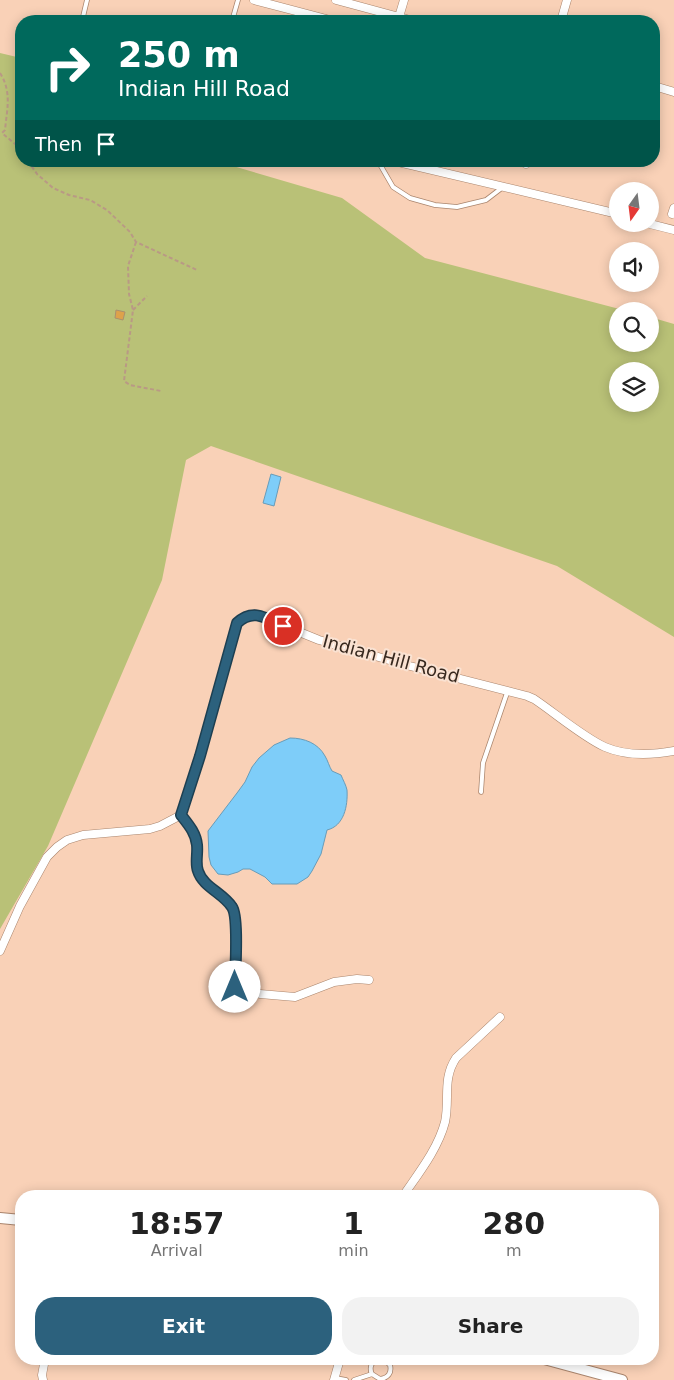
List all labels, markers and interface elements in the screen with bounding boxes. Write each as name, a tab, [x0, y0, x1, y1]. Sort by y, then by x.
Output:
icon: right	[35, 35, 100, 100]
text: 250 m	[118, 35, 240, 75]
text: Indian Hill Road	[118, 76, 290, 101]
icon: arrive	[92, 130, 120, 158]
text: Then	[35, 133, 82, 155]
north arrow	[609, 182, 659, 232]
map controls	[609, 182, 659, 412]
button: sound	[609, 242, 659, 292]
button: search	[609, 302, 659, 352]
button: layers	[609, 362, 659, 412]
pin	[262, 605, 304, 647]
icon: arrive	[269, 612, 297, 640]
street label: Indian Hill Road	[320, 630, 462, 687]
position arrow	[208, 960, 260, 1012]
text: 18:57	[129, 1206, 224, 1241]
text: 1	[343, 1206, 364, 1241]
text: 280	[482, 1206, 545, 1241]
text: Arrival	[151, 1241, 203, 1260]
text: min	[338, 1241, 369, 1260]
text: m	[506, 1241, 522, 1260]
button: Exit	[35, 1297, 332, 1355]
button: Share	[342, 1297, 639, 1355]

